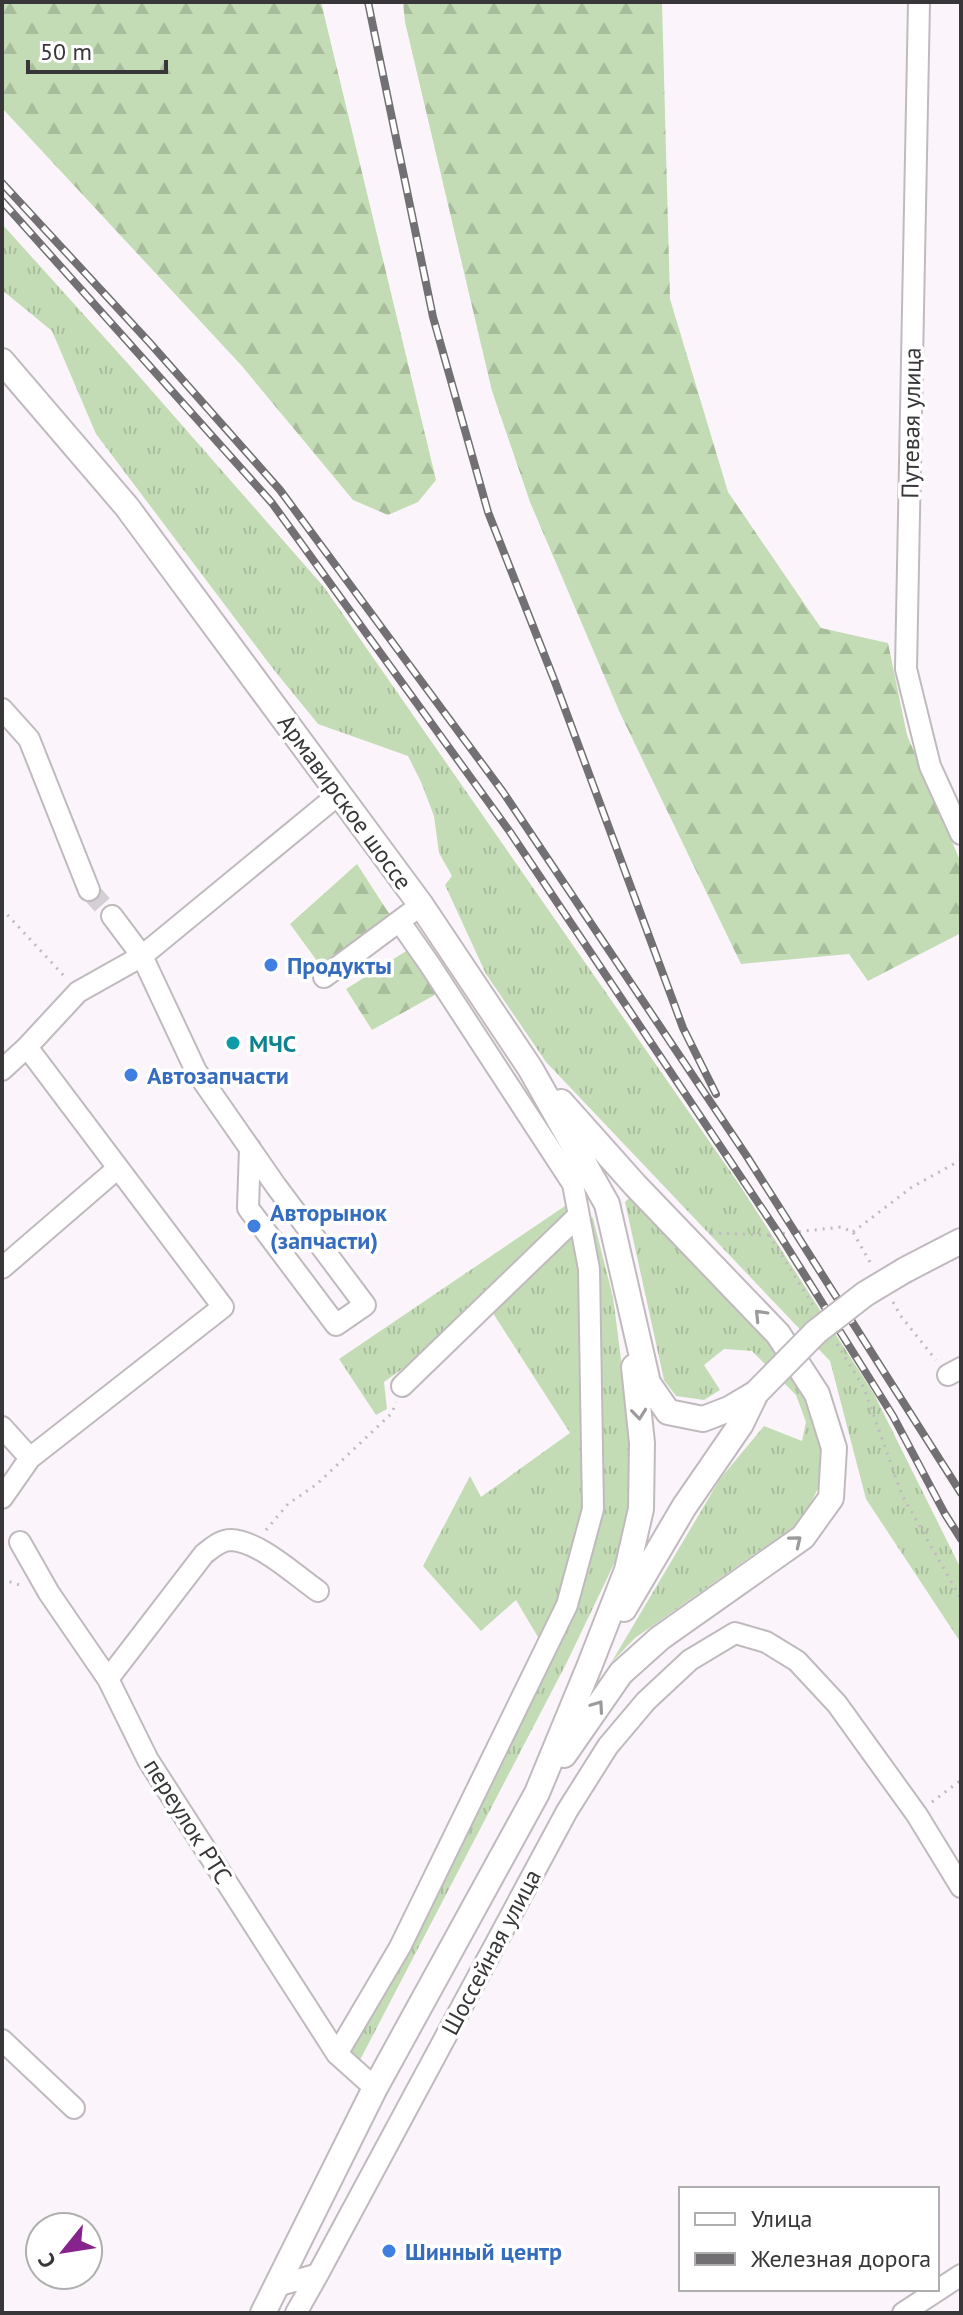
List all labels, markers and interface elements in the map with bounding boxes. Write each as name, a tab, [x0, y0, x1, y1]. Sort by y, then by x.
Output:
scale bar	[28, 24, 166, 74]
text: 50 m	[40, 36, 92, 67]
street label: Путевая улица	[894, 347, 928, 499]
street label: Армавирское шоссе	[271, 708, 419, 896]
place label: Продукты	[287, 950, 392, 981]
marker: Продукты	[262, 956, 280, 974]
place label: МЧС	[249, 1028, 296, 1059]
marker: МЧС	[224, 1034, 242, 1052]
place label: Автозапчасти	[147, 1060, 289, 1091]
marker: Автозапчасти	[122, 1066, 140, 1084]
place label: Авторынок (запчасти)	[270, 1197, 387, 1256]
marker: Авторынок (запчасти)	[245, 1217, 263, 1235]
one-way arrow	[755, 1310, 769, 1324]
one-way arrow	[631, 1408, 648, 1421]
one-way arrow	[787, 1536, 801, 1551]
one-way arrow	[588, 1700, 603, 1714]
street label: переулок РТС	[137, 1752, 239, 1890]
street label: Шоссейная улица	[434, 1864, 548, 2040]
legend	[679, 2187, 939, 2291]
text: Улица	[751, 2203, 812, 2234]
north arrow	[24, 2211, 104, 2291]
place label: Шинный центр	[405, 2236, 562, 2267]
marker: Шинный центр	[380, 2242, 398, 2260]
text: Железная дорога	[750, 2243, 931, 2274]
text: С	[31, 2249, 62, 2273]

